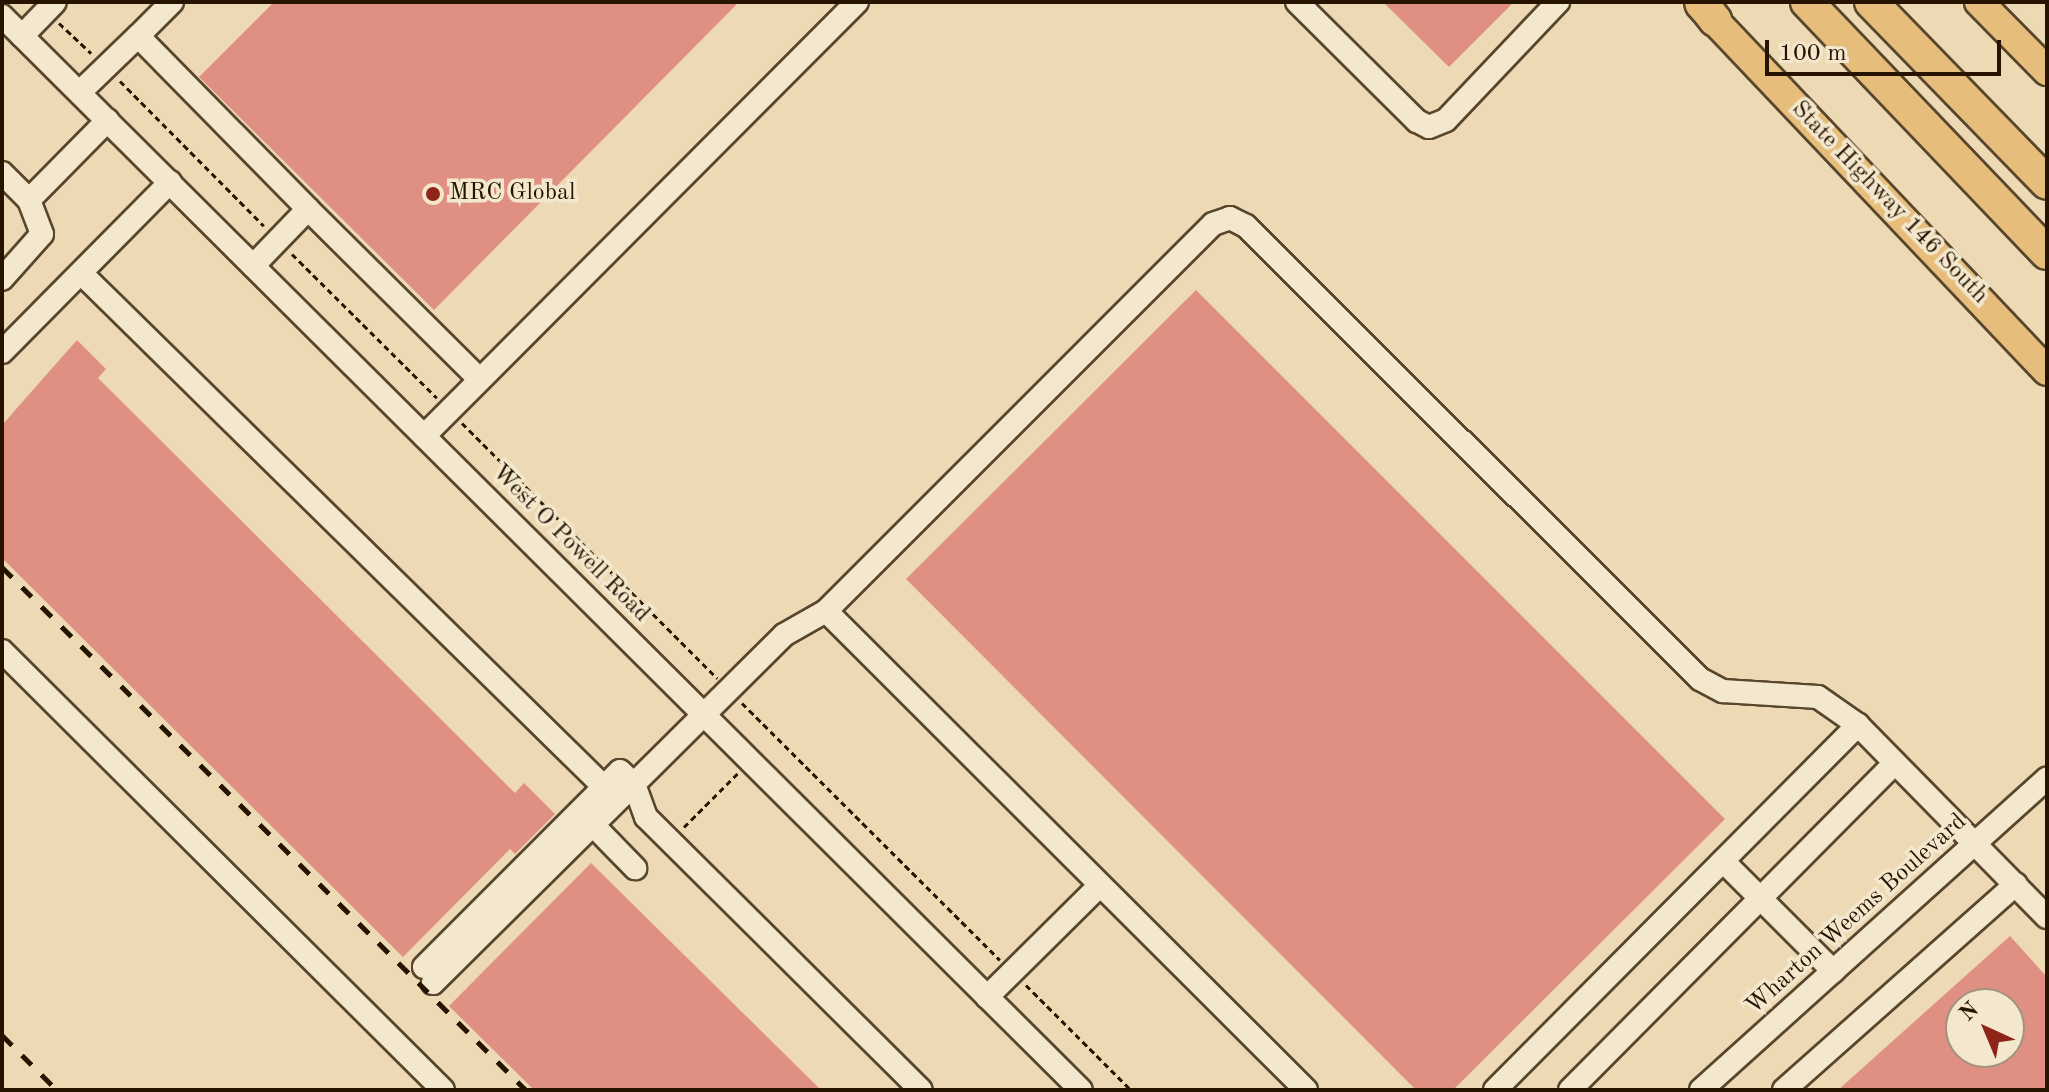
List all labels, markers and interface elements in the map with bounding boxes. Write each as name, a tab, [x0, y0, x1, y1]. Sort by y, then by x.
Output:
scale bar	[1769, 24, 2005, 74]
text: 100 m	[1779, 42, 1847, 66]
street label: State Highway 146 South	[1785, 96, 1993, 310]
place label: MRC Global	[449, 180, 575, 208]
marker: MRC Global	[424, 185, 442, 203]
street label: West O Powell Road	[485, 459, 655, 629]
street label: Wharton Weems Boulevard	[1741, 808, 1973, 1022]
north arrow	[1945, 988, 2025, 1068]
text: N	[1956, 998, 1983, 1026]

